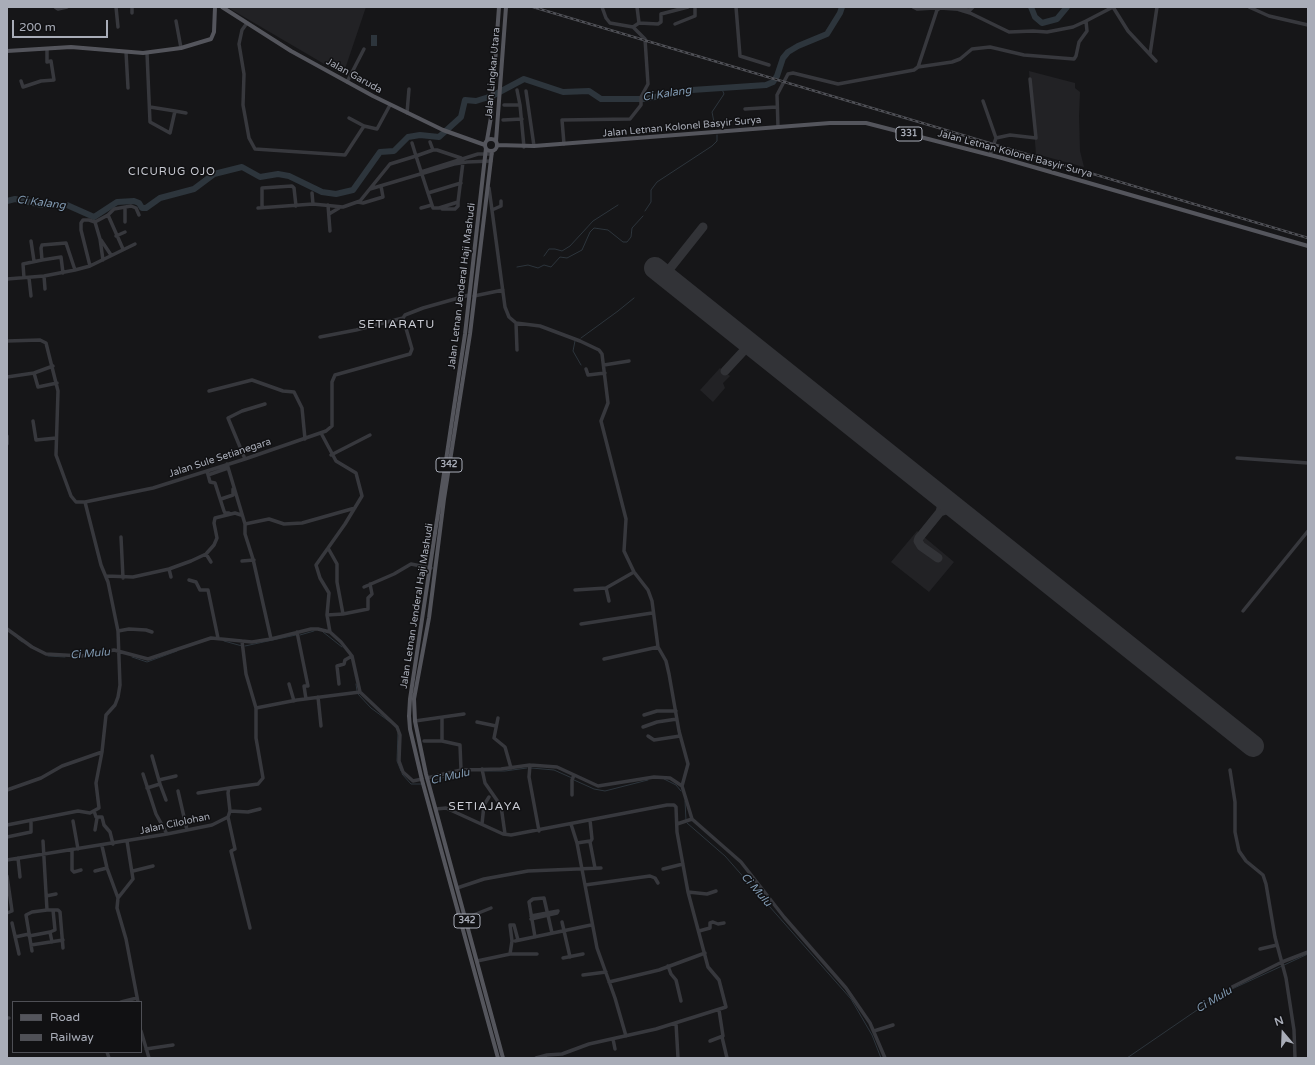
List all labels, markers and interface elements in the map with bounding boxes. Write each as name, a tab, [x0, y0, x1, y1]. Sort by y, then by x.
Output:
scale bar	[14, 12, 110, 38]
text: 200 m	[19, 20, 56, 34]
street label: Jalan Lingkar Utara	[483, 27, 503, 119]
street label: Jalan Garuda	[324, 56, 384, 96]
water label: Ci Kalang	[642, 84, 692, 104]
street label: Jalan Letnan Kolonel Basyir Surya	[602, 114, 762, 140]
road number: 331	[896, 127, 922, 141]
street label: Jalan Letnan Kolonel Basyir Surya	[936, 128, 1094, 180]
district label: CICURUG OJO	[128, 165, 216, 179]
water label: Ci Kalang	[16, 193, 66, 213]
street label: Jalan Letnan Jenderal Haji Mashudi	[446, 202, 478, 370]
district label: SETIARATU	[359, 318, 435, 332]
street label: Jalan Sule Setianegara	[167, 436, 273, 480]
road number: 342	[436, 458, 462, 472]
street label: Jalan Letnan Jenderal Haji Mashudi	[398, 522, 436, 690]
water label: Ci Mulu	[70, 646, 110, 662]
water label: Ci Mulu	[429, 766, 471, 788]
district label: SETIAJAYA	[448, 800, 522, 814]
street label: Jalan Cilolohan	[139, 811, 211, 837]
water label: Ci Mulu	[738, 871, 774, 909]
road number: 342	[454, 914, 480, 928]
water label: Ci Mulu	[1194, 984, 1234, 1016]
legend	[12, 1001, 142, 1053]
text: Road	[50, 1010, 80, 1024]
north arrow	[1263, 1013, 1303, 1053]
text: N	[1273, 1014, 1285, 1029]
text: Railway	[50, 1030, 94, 1044]

